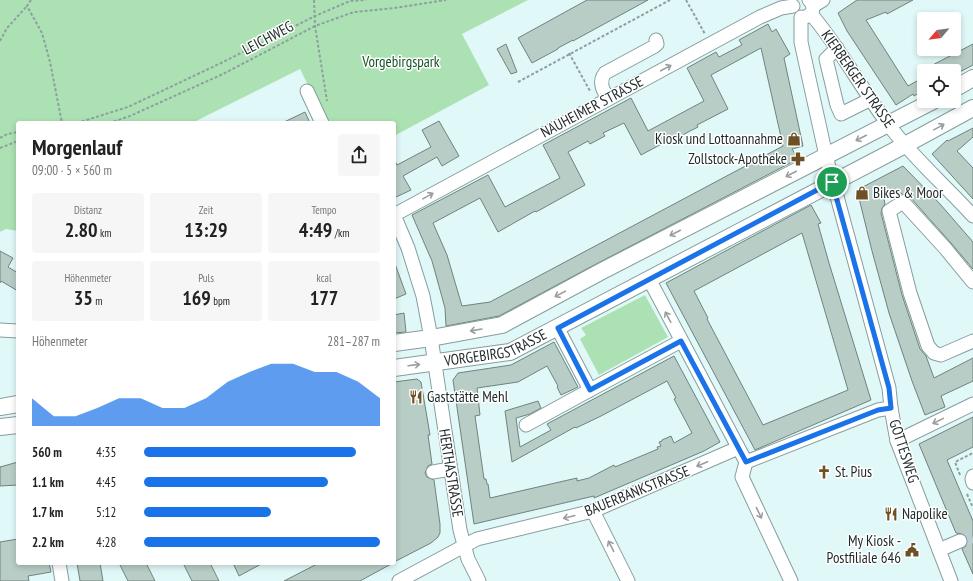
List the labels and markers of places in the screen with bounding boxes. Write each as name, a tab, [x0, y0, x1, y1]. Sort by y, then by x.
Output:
place label: Kiosk und Lottoannahme	[655, 129, 783, 148]
shop icon: Kiosk und Lottoannahme	[786, 131, 802, 147]
place label: Zollstock-Apotheke	[688, 149, 787, 168]
pharmacy icon: Zollstock-Apotheke	[790, 151, 806, 167]
pin	[815, 165, 849, 199]
place label: Bikes & Moor	[873, 183, 944, 202]
shop icon: Bikes & Moor	[854, 185, 870, 201]
place label: Gaststätte Mehl	[427, 387, 509, 406]
restaurant icon: Gaststätte Mehl	[408, 389, 424, 405]
place label: St. Pius	[835, 462, 872, 481]
church icon: St. Pius	[816, 464, 832, 480]
place label: Napolike	[902, 504, 948, 523]
restaurant icon: Napolike	[883, 506, 899, 522]
place label: My Kiosk - Postfiliale 646	[827, 531, 901, 567]
public building icon: My Kiosk - Postfiliale 646	[904, 542, 920, 558]

